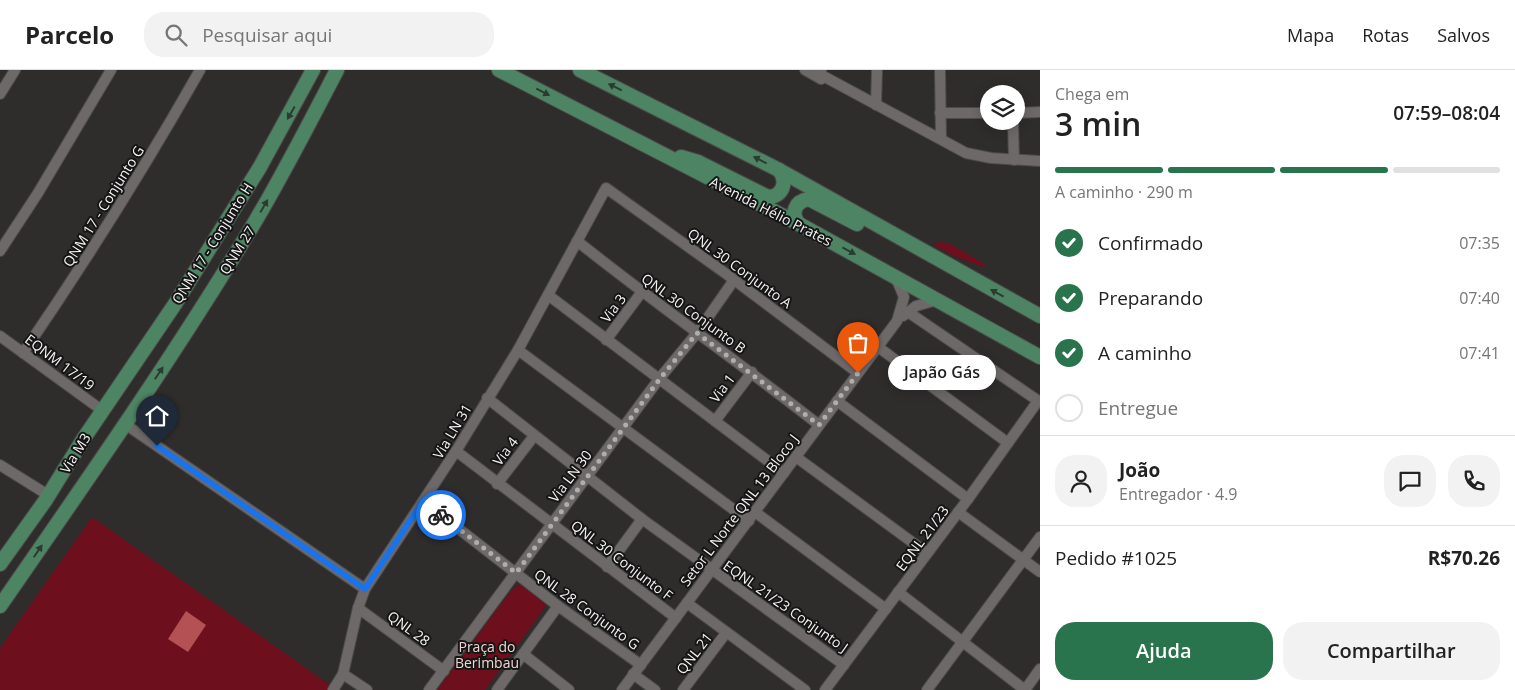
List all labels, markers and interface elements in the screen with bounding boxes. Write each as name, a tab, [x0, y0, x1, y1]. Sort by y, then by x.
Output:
search box	[144, 12, 494, 57]
text: Parcelo	[25, 18, 114, 51]
icon: search	[162, 21, 190, 49]
text: Pesquisar aqui	[202, 22, 332, 48]
text: Mapa	[1287, 23, 1334, 47]
text: Rotas	[1362, 23, 1409, 47]
text: Salvos	[1437, 23, 1490, 47]
one-way arrow	[608, 83, 623, 91]
text: Chega em	[1055, 83, 1129, 105]
map controls	[980, 85, 1025, 130]
button: layers	[980, 85, 1025, 130]
one-way arrow	[536, 88, 550, 96]
text: 07:59–08:04	[1393, 100, 1500, 126]
text: 3 min	[1055, 102, 1141, 145]
one-way arrow	[286, 107, 295, 120]
street label: QNM 17 - Conjunto G	[58, 142, 148, 270]
one-way arrow	[753, 156, 767, 164]
street label: Avenida Hélio Prates	[707, 172, 836, 250]
street label: QNM 17 - Conjunto H	[167, 179, 257, 307]
text: A caminho · 290 m	[1055, 181, 1193, 203]
one-way arrow	[259, 199, 268, 213]
street label: QNM 27	[215, 222, 259, 278]
street label: QNL 30 Conjunto A	[684, 224, 796, 312]
icon: check	[1055, 229, 1083, 257]
text: Confirmado	[1098, 230, 1203, 256]
text: 07:35	[1459, 232, 1500, 254]
one-way arrow	[842, 247, 856, 255]
street label: QNL 30 Conjunto B	[638, 269, 750, 357]
icon: check	[1055, 284, 1083, 312]
text: Preparando	[1098, 285, 1203, 311]
text: 07:40	[1459, 287, 1500, 309]
one-way arrow	[990, 289, 1005, 297]
street label: Via 3	[596, 290, 630, 326]
pin	[837, 322, 879, 373]
icon: bag	[844, 329, 872, 357]
street label: EQNM 17/19	[21, 330, 99, 394]
icon: check	[1055, 339, 1083, 367]
text: A caminho	[1098, 340, 1192, 366]
text: 07:41	[1459, 342, 1500, 364]
callout: Japão Gás	[888, 356, 996, 390]
text: Japão Gás	[904, 361, 980, 383]
one-way arrow	[154, 367, 163, 380]
street label: Via 1	[705, 370, 739, 406]
pin	[136, 395, 178, 446]
text: Entregue	[1098, 395, 1178, 421]
street label: Via LN 31	[428, 400, 476, 462]
icon: home	[143, 402, 171, 430]
street label: Via M3	[55, 429, 95, 477]
street label: Setor L Norte QNL 13 Bloco J	[675, 430, 803, 590]
street label: Via 4	[488, 433, 522, 469]
street label: Via LN 30	[544, 446, 596, 506]
button: person	[1055, 455, 1107, 507]
button: chat	[1384, 455, 1436, 507]
button: phone	[1448, 455, 1500, 507]
text: João	[1119, 457, 1160, 483]
text: Entregador · 4.9	[1119, 483, 1237, 505]
courier	[416, 490, 466, 540]
icon: bike	[427, 501, 455, 529]
street label: EQNL 21/23	[891, 501, 953, 575]
street label: QNL 30 Conjunto F	[567, 515, 677, 605]
one-way arrow	[33, 544, 43, 558]
text: Pedido #1025	[1055, 545, 1177, 571]
text: R$70.26	[1428, 545, 1500, 571]
street label: EQNL 21/23 Conjunto J	[720, 556, 852, 656]
street label: QNL 28 Conjunto G	[531, 564, 643, 654]
street label: QNL 28	[384, 606, 434, 650]
button: Ajuda	[1055, 622, 1273, 680]
button: Compartilhar	[1283, 622, 1500, 680]
street label: QNL 21	[672, 628, 716, 678]
park label: Praça do Berimbau	[455, 637, 519, 672]

